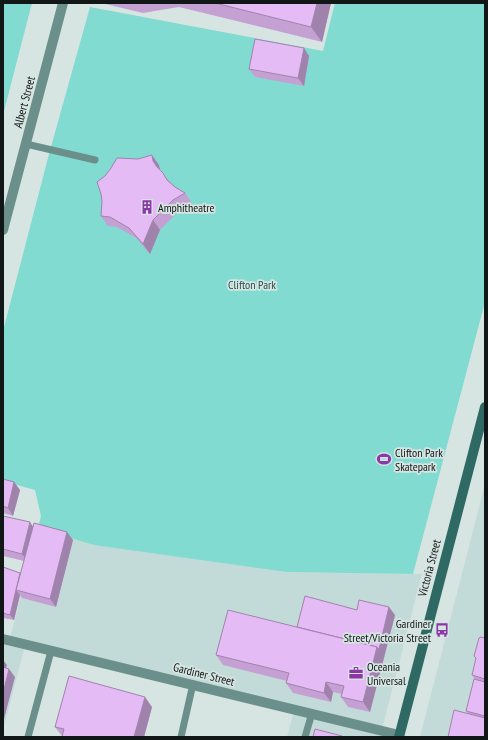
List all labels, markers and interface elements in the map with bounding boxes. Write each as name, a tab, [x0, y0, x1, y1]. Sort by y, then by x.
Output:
street label: Albert Street	[10, 74, 38, 129]
building icon: Amphitheatre	[139, 199, 155, 215]
place label: Amphitheatre	[158, 200, 215, 215]
park label: Clifton Park	[228, 277, 276, 292]
place label: Clifton Park Skatepark	[395, 445, 443, 474]
sports icon: Clifton Park Skatepark	[376, 451, 392, 467]
street label: Victoria Street	[414, 537, 444, 599]
place label: Gardiner Street/Victoria Street	[344, 616, 432, 645]
bus stop icon: Gardiner Street/Victoria Street	[434, 622, 450, 638]
street label: Gardiner Street	[172, 659, 237, 689]
place label: Oceania Universal	[367, 659, 406, 688]
office icon: Oceania Universal	[348, 665, 364, 681]

